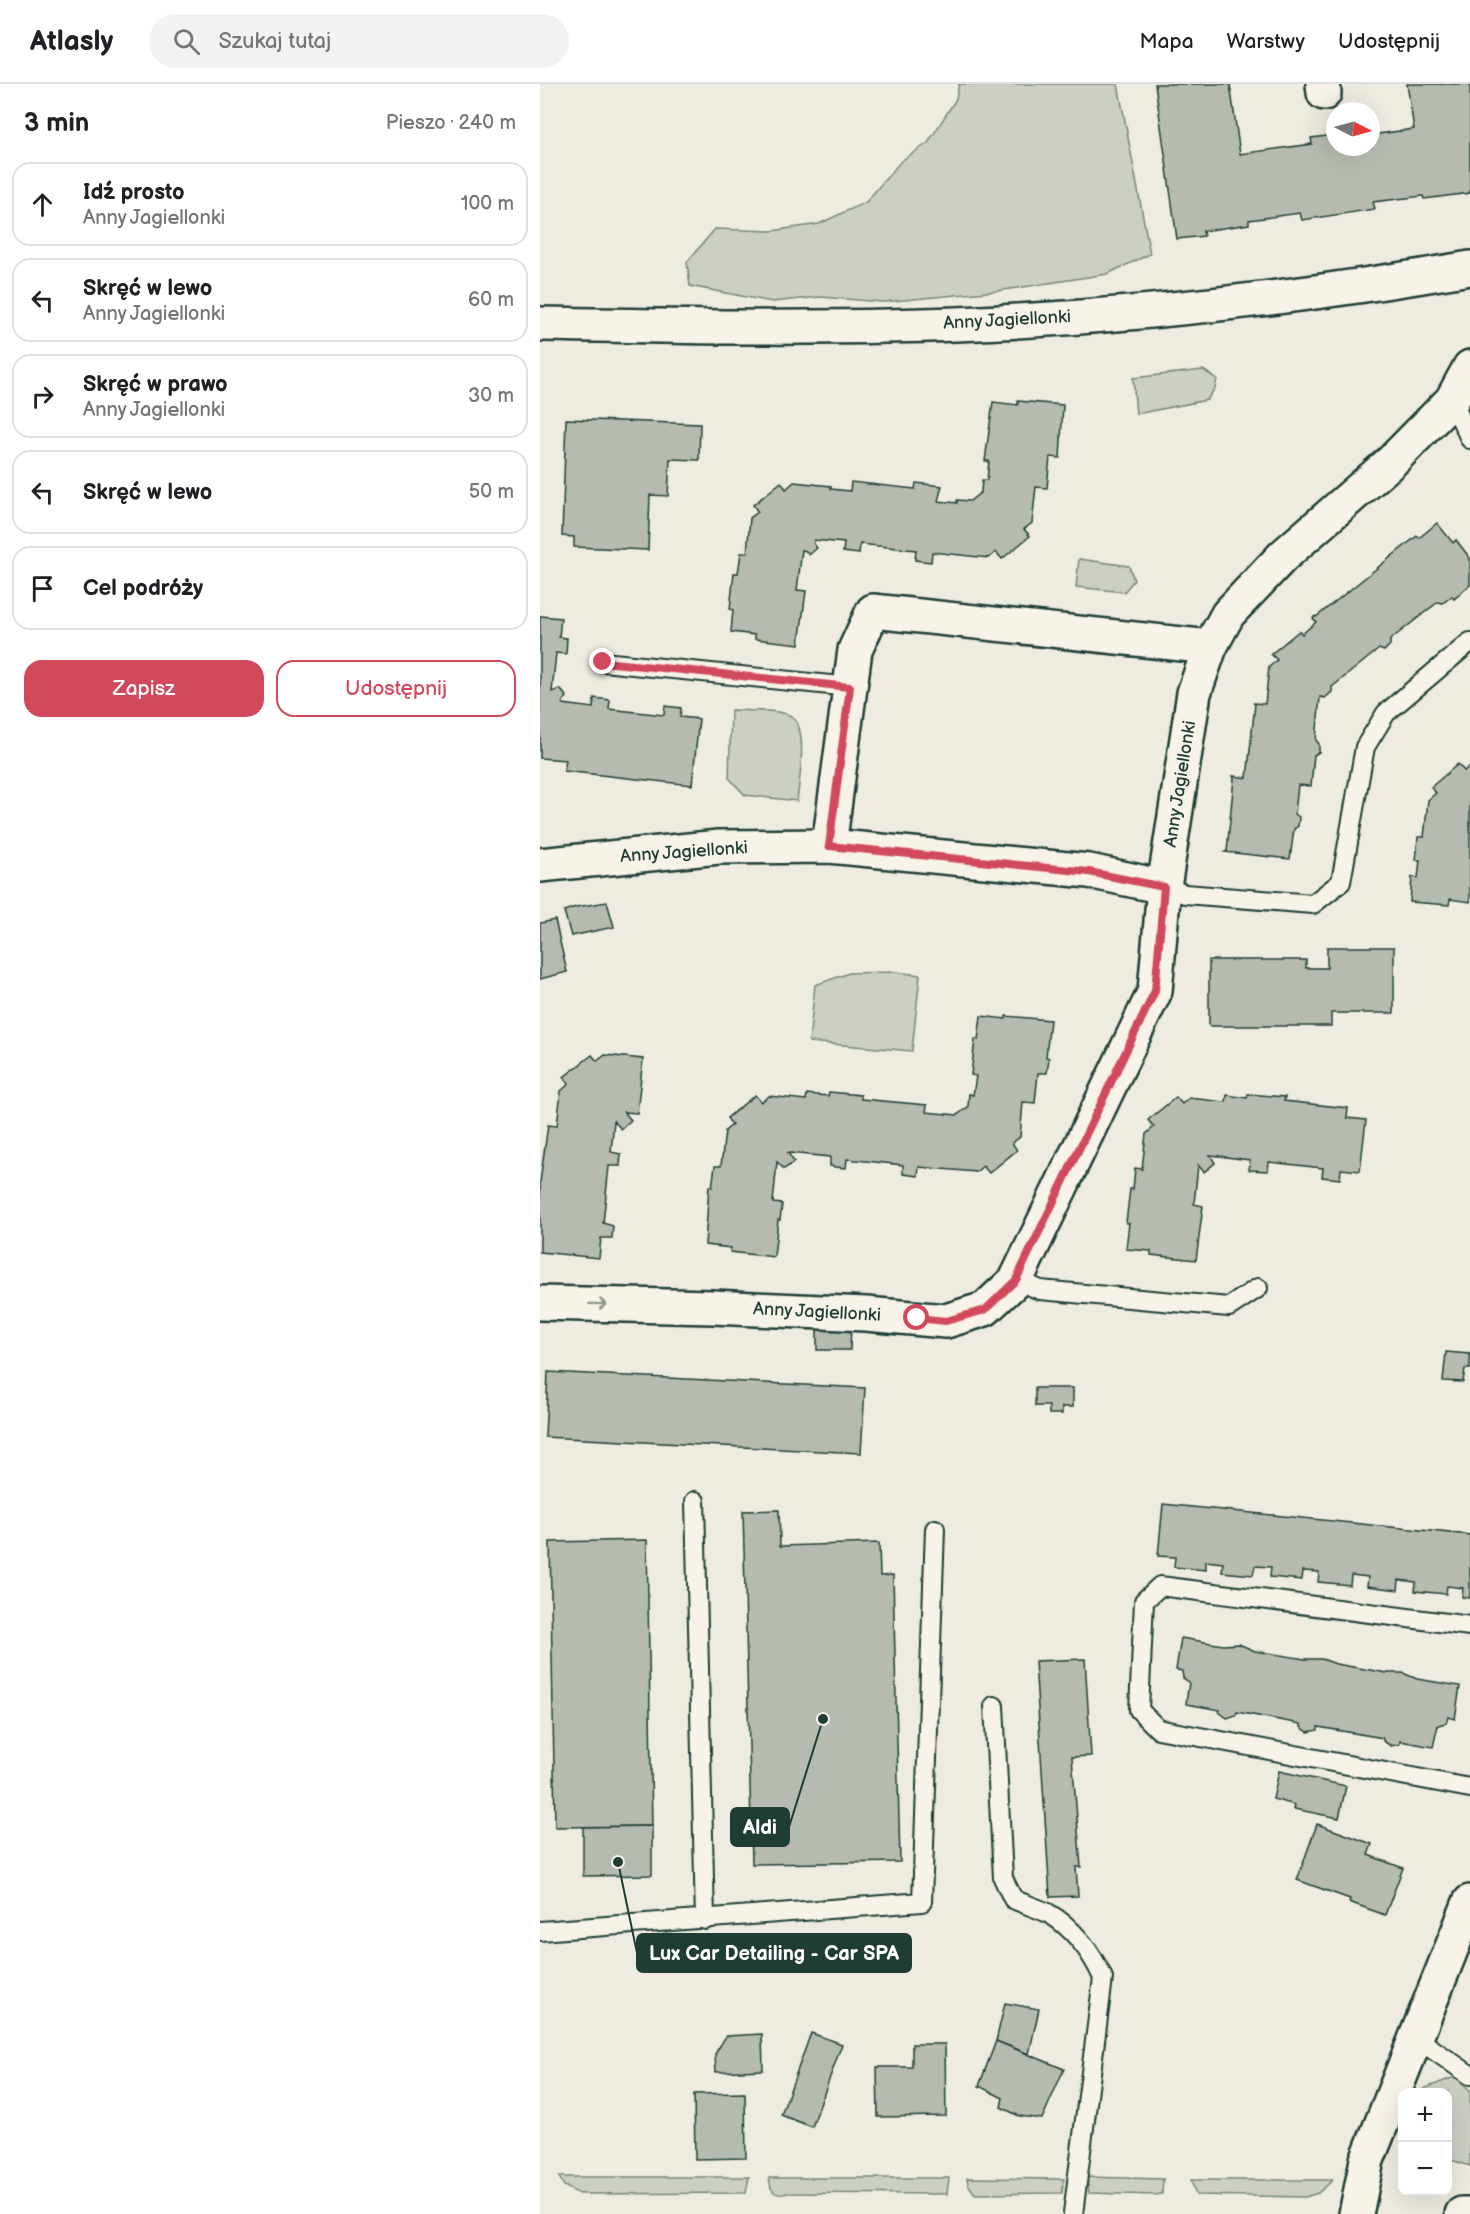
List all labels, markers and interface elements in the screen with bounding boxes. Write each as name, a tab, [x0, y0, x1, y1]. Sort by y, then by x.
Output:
search box	[149, 14, 569, 68]
text: Atlasly	[30, 25, 113, 58]
icon: search	[170, 25, 203, 58]
text: Szukaj tutaj	[218, 28, 331, 55]
text: Mapa	[1140, 29, 1194, 54]
text: Warstwy	[1227, 29, 1305, 54]
text: Udostępnij	[1338, 29, 1440, 54]
north arrow	[1326, 102, 1380, 156]
text: 3 min	[24, 108, 89, 139]
text: Pieszo · 240 m	[386, 111, 516, 135]
text: Idź prosto	[83, 179, 185, 206]
icon: ahead	[26, 188, 59, 221]
text: 100 m	[461, 192, 514, 216]
text: Anny Jagiellonki	[83, 206, 225, 230]
text: Skręć w lewo	[83, 275, 212, 302]
icon: left	[26, 284, 59, 317]
text: 60 m	[468, 288, 514, 312]
text: Anny Jagiellonki	[83, 302, 225, 326]
street label: Anny Jagiellonki	[943, 306, 1071, 334]
text: Skręć w prawo	[83, 371, 228, 398]
icon: right	[26, 380, 59, 413]
text: 30 m	[468, 384, 514, 408]
text: Anny Jagiellonki	[83, 398, 225, 422]
icon: left	[26, 476, 59, 509]
text: Skręć w lewo	[83, 479, 212, 506]
text: 50 m	[469, 480, 514, 504]
icon: arrive	[26, 572, 59, 605]
text: Cel podróży	[83, 575, 203, 602]
route end	[589, 648, 615, 674]
button: Zapisz	[24, 660, 264, 717]
button: Udostępnij	[276, 660, 516, 717]
street label: Anny Jagiellonki	[1160, 719, 1200, 849]
street label: Anny Jagiellonki	[619, 837, 749, 867]
one-way arrow	[588, 1298, 608, 1310]
street label: Anny Jagiellonki	[753, 1298, 881, 1326]
route start	[903, 1304, 929, 1330]
callout: Aldi	[731, 1808, 789, 1846]
text: Aldi	[742, 1816, 777, 1840]
callout: Lux Car Detailing - Car SPA	[637, 1934, 911, 1972]
text: Lux Car Detailing - Car SPA	[649, 1942, 900, 1966]
map controls	[1398, 2088, 1452, 2196]
button: +	[1398, 2088, 1452, 2142]
button: −	[1398, 2142, 1452, 2196]

